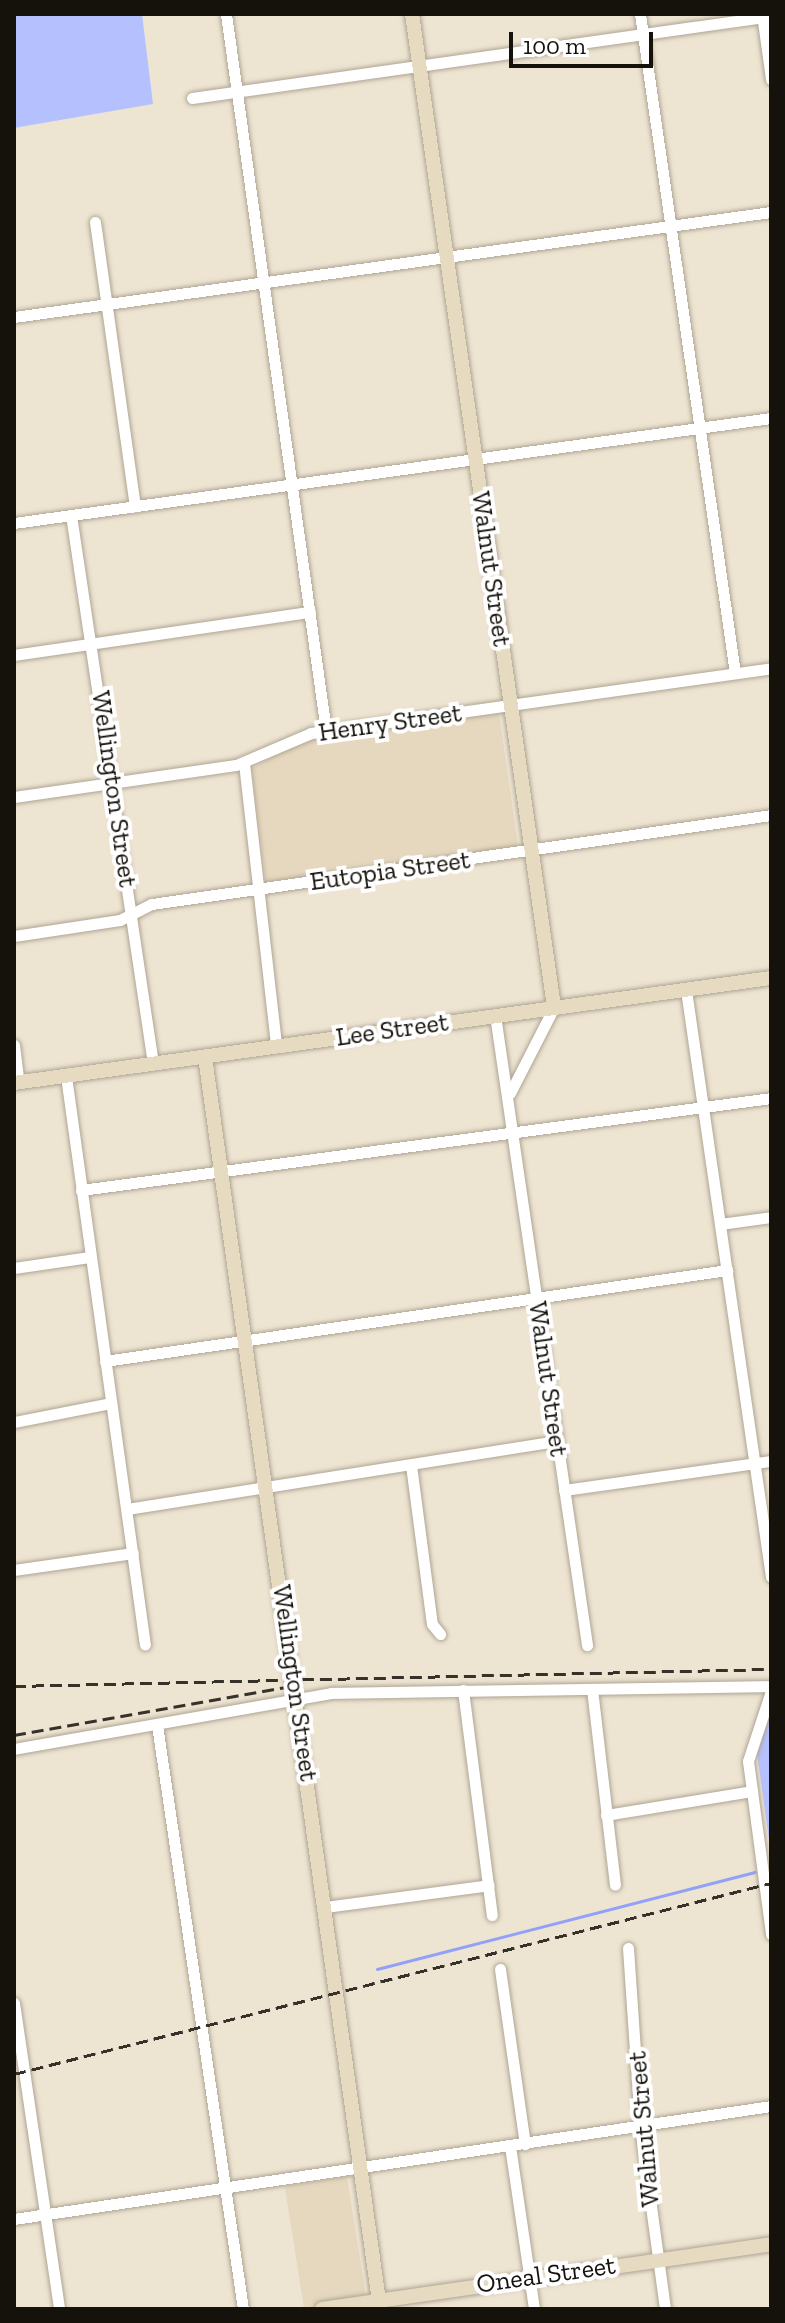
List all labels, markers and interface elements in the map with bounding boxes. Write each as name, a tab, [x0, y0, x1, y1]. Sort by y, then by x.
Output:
scale bar	[513, 16, 657, 66]
text: 100 m	[523, 31, 586, 60]
street label: Walnut Street	[465, 490, 517, 648]
street label: Wellington Street	[85, 689, 143, 889]
street label: Henry Street	[316, 697, 464, 749]
street label: Eutopia Street	[308, 844, 472, 898]
street label: Lee Street	[334, 1007, 450, 1053]
street label: Walnut Street	[522, 1300, 574, 1458]
street label: Wellington Street	[266, 1583, 324, 1783]
street label: Walnut Street	[622, 2050, 666, 2208]
street label: Oneal Street	[475, 2250, 617, 2300]

